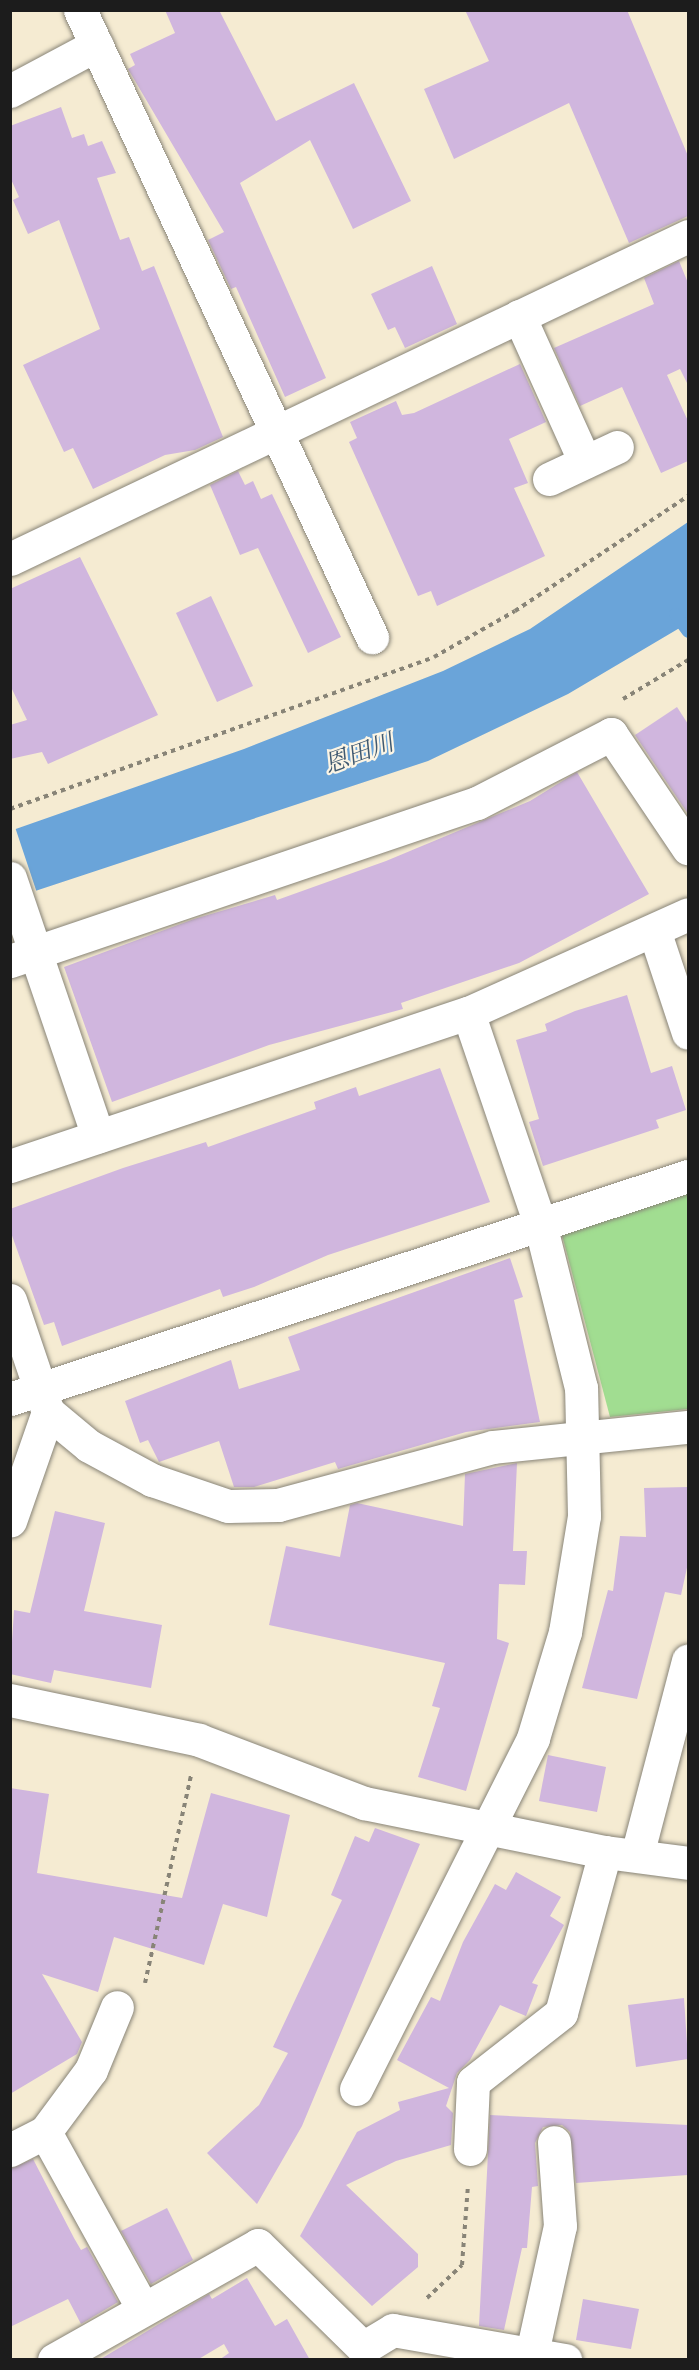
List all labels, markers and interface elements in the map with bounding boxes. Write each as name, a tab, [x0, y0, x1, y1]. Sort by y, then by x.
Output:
water label: 恩田川	[320, 728, 398, 780]

